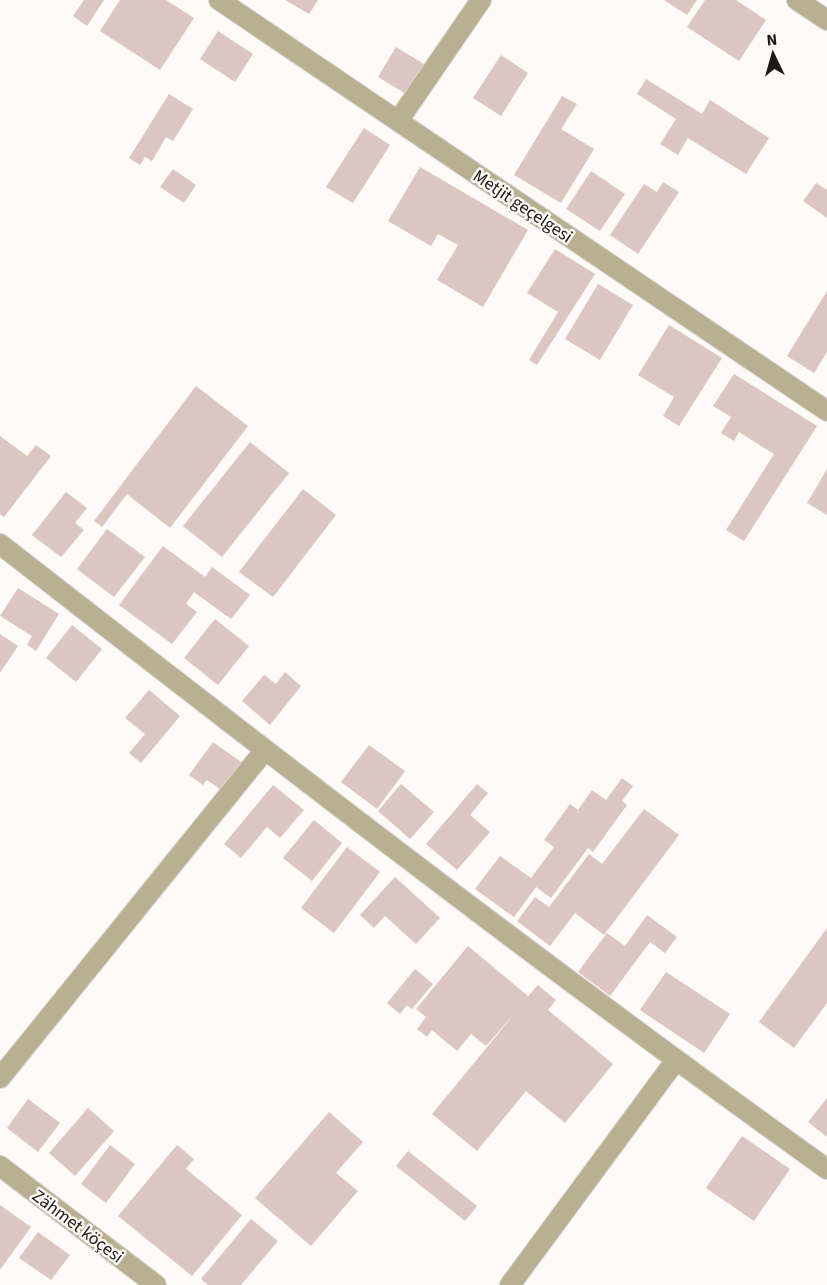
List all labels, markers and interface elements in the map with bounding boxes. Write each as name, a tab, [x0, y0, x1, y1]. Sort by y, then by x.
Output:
north arrow	[743, 24, 803, 84]
text: N	[766, 29, 778, 51]
street label: Metjit geçelgesi	[468, 164, 578, 249]
street label: Zähmet köçesi	[27, 1184, 129, 1269]

